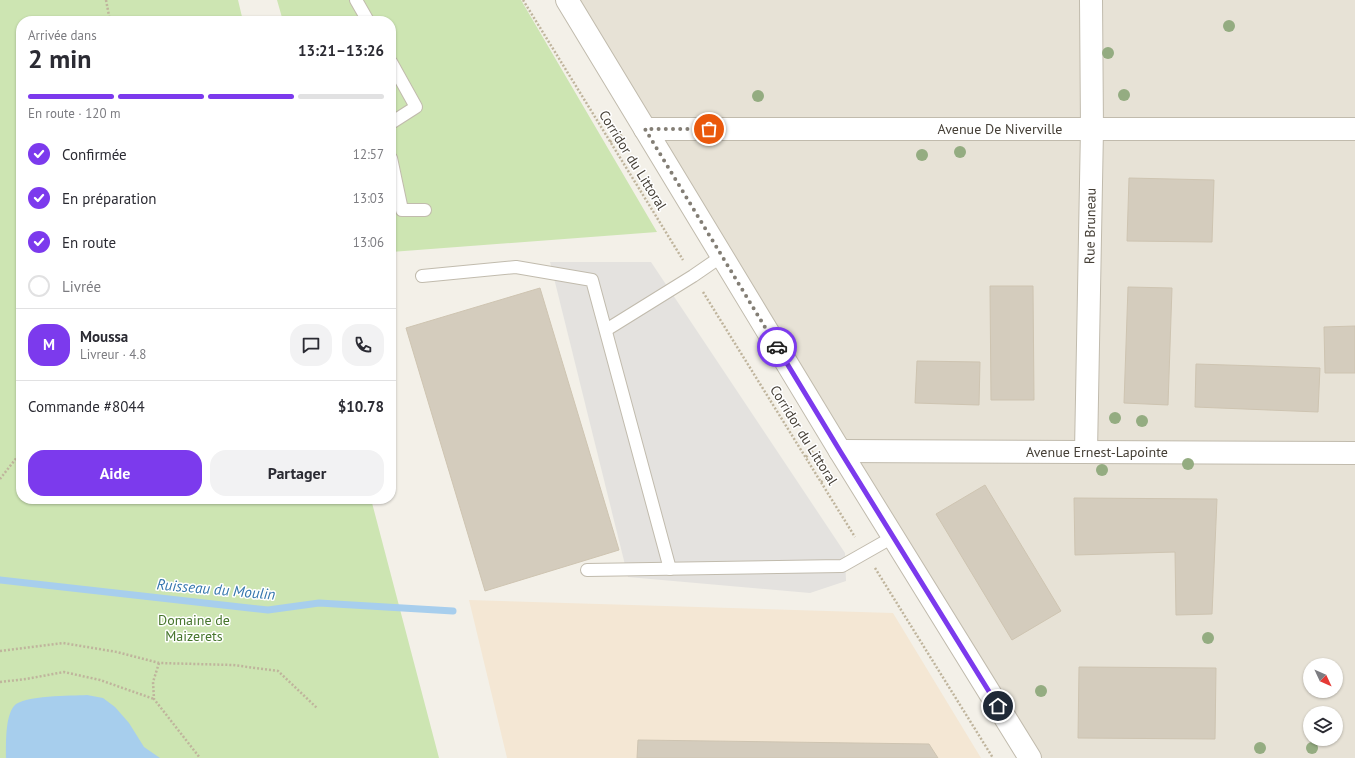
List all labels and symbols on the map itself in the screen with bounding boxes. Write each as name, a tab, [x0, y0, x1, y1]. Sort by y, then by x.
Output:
street label: Corridor du Littoral	[595, 107, 671, 213]
pin	[692, 112, 726, 146]
street label: Avenue De Niverville	[938, 120, 1062, 138]
street label: Rue Bruneau	[1080, 188, 1100, 264]
courier	[757, 327, 797, 367]
street label: Corridor du Littoral	[766, 382, 842, 488]
street label: Avenue Ernest-Lapointe	[1026, 443, 1168, 461]
water label: Ruisseau du Moulin	[156, 574, 276, 604]
park label: Domaine de Maizerets	[158, 611, 230, 645]
north arrow	[1303, 658, 1343, 698]
pin	[981, 689, 1015, 723]

